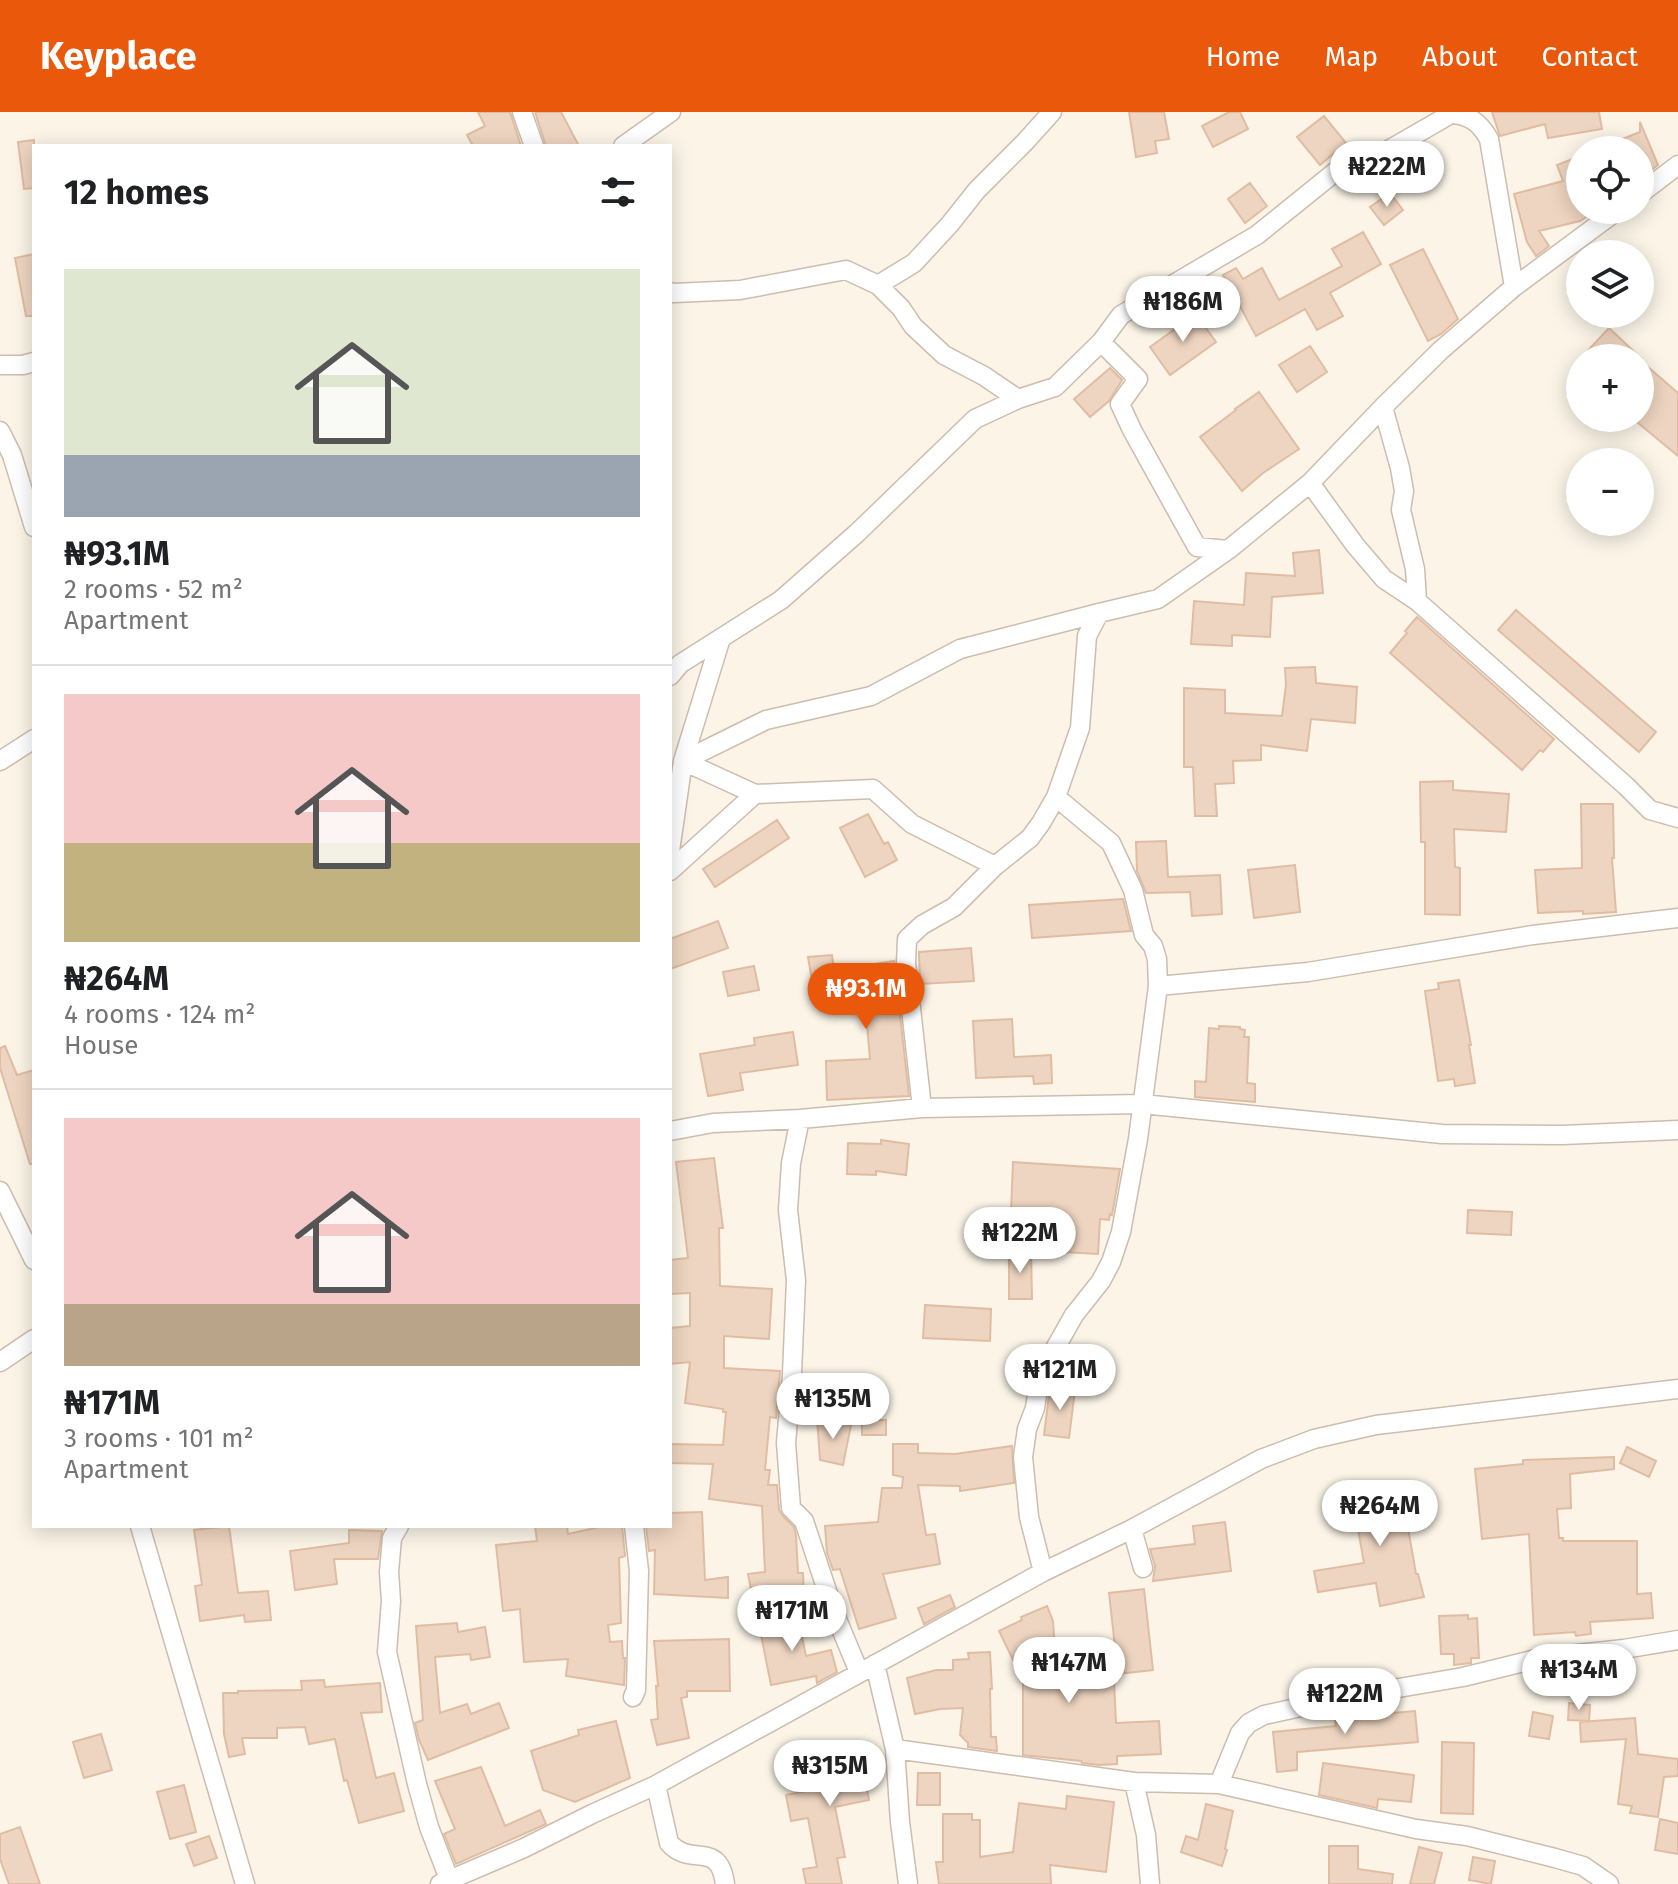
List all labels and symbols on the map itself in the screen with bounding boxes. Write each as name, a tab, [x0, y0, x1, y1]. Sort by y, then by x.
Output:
pin: ₦222M	[1331, 141, 1443, 209]
pin: ₦186M	[1127, 276, 1239, 344]
pin: ₦93.1M	[801, 963, 931, 1031]
pin: ₦122M	[964, 1207, 1076, 1275]
pin: ₦121M	[1004, 1344, 1116, 1412]
pin: ₦135M	[777, 1373, 889, 1441]
pin: ₦264M	[1324, 1480, 1436, 1548]
pin: ₦171M	[736, 1585, 848, 1653]
pin: ₦147M	[1013, 1637, 1125, 1705]
pin: ₦134M	[1523, 1644, 1635, 1712]
pin: ₦122M	[1289, 1668, 1401, 1736]
pin: ₦315M	[774, 1740, 886, 1808]

